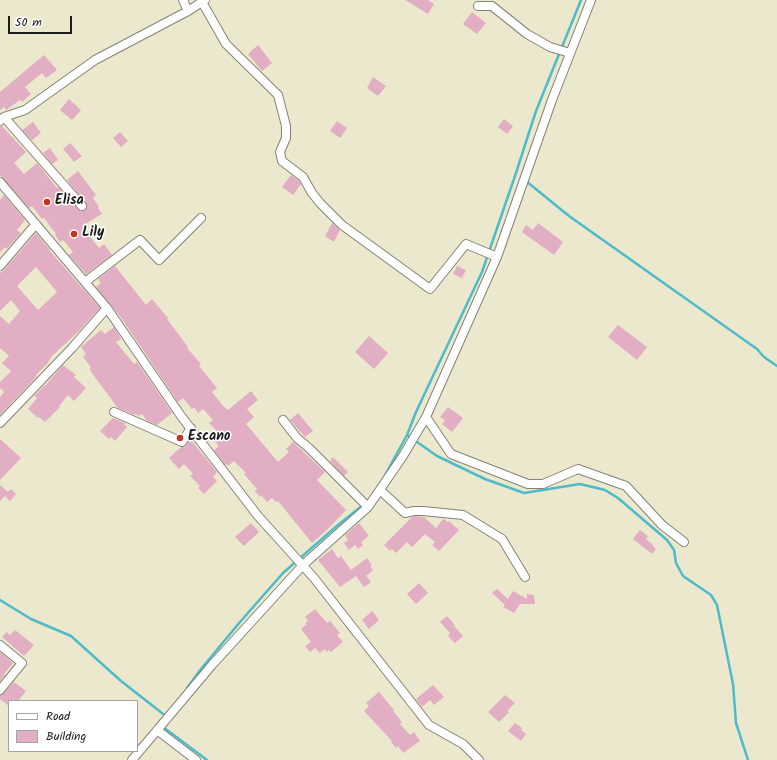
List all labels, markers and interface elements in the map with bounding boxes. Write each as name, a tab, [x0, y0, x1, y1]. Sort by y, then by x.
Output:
scale bar	[10, 8, 74, 34]
text: 50 m	[15, 13, 42, 32]
place label: Elisa	[55, 194, 84, 210]
marker: Elisa	[42, 197, 52, 207]
place label: Lily	[82, 226, 104, 242]
marker: Lily	[69, 229, 79, 239]
place label: Escano	[188, 430, 230, 446]
marker: Escano	[175, 433, 185, 443]
legend	[8, 700, 138, 752]
text: Road	[46, 707, 70, 726]
text: Building	[46, 727, 86, 746]

